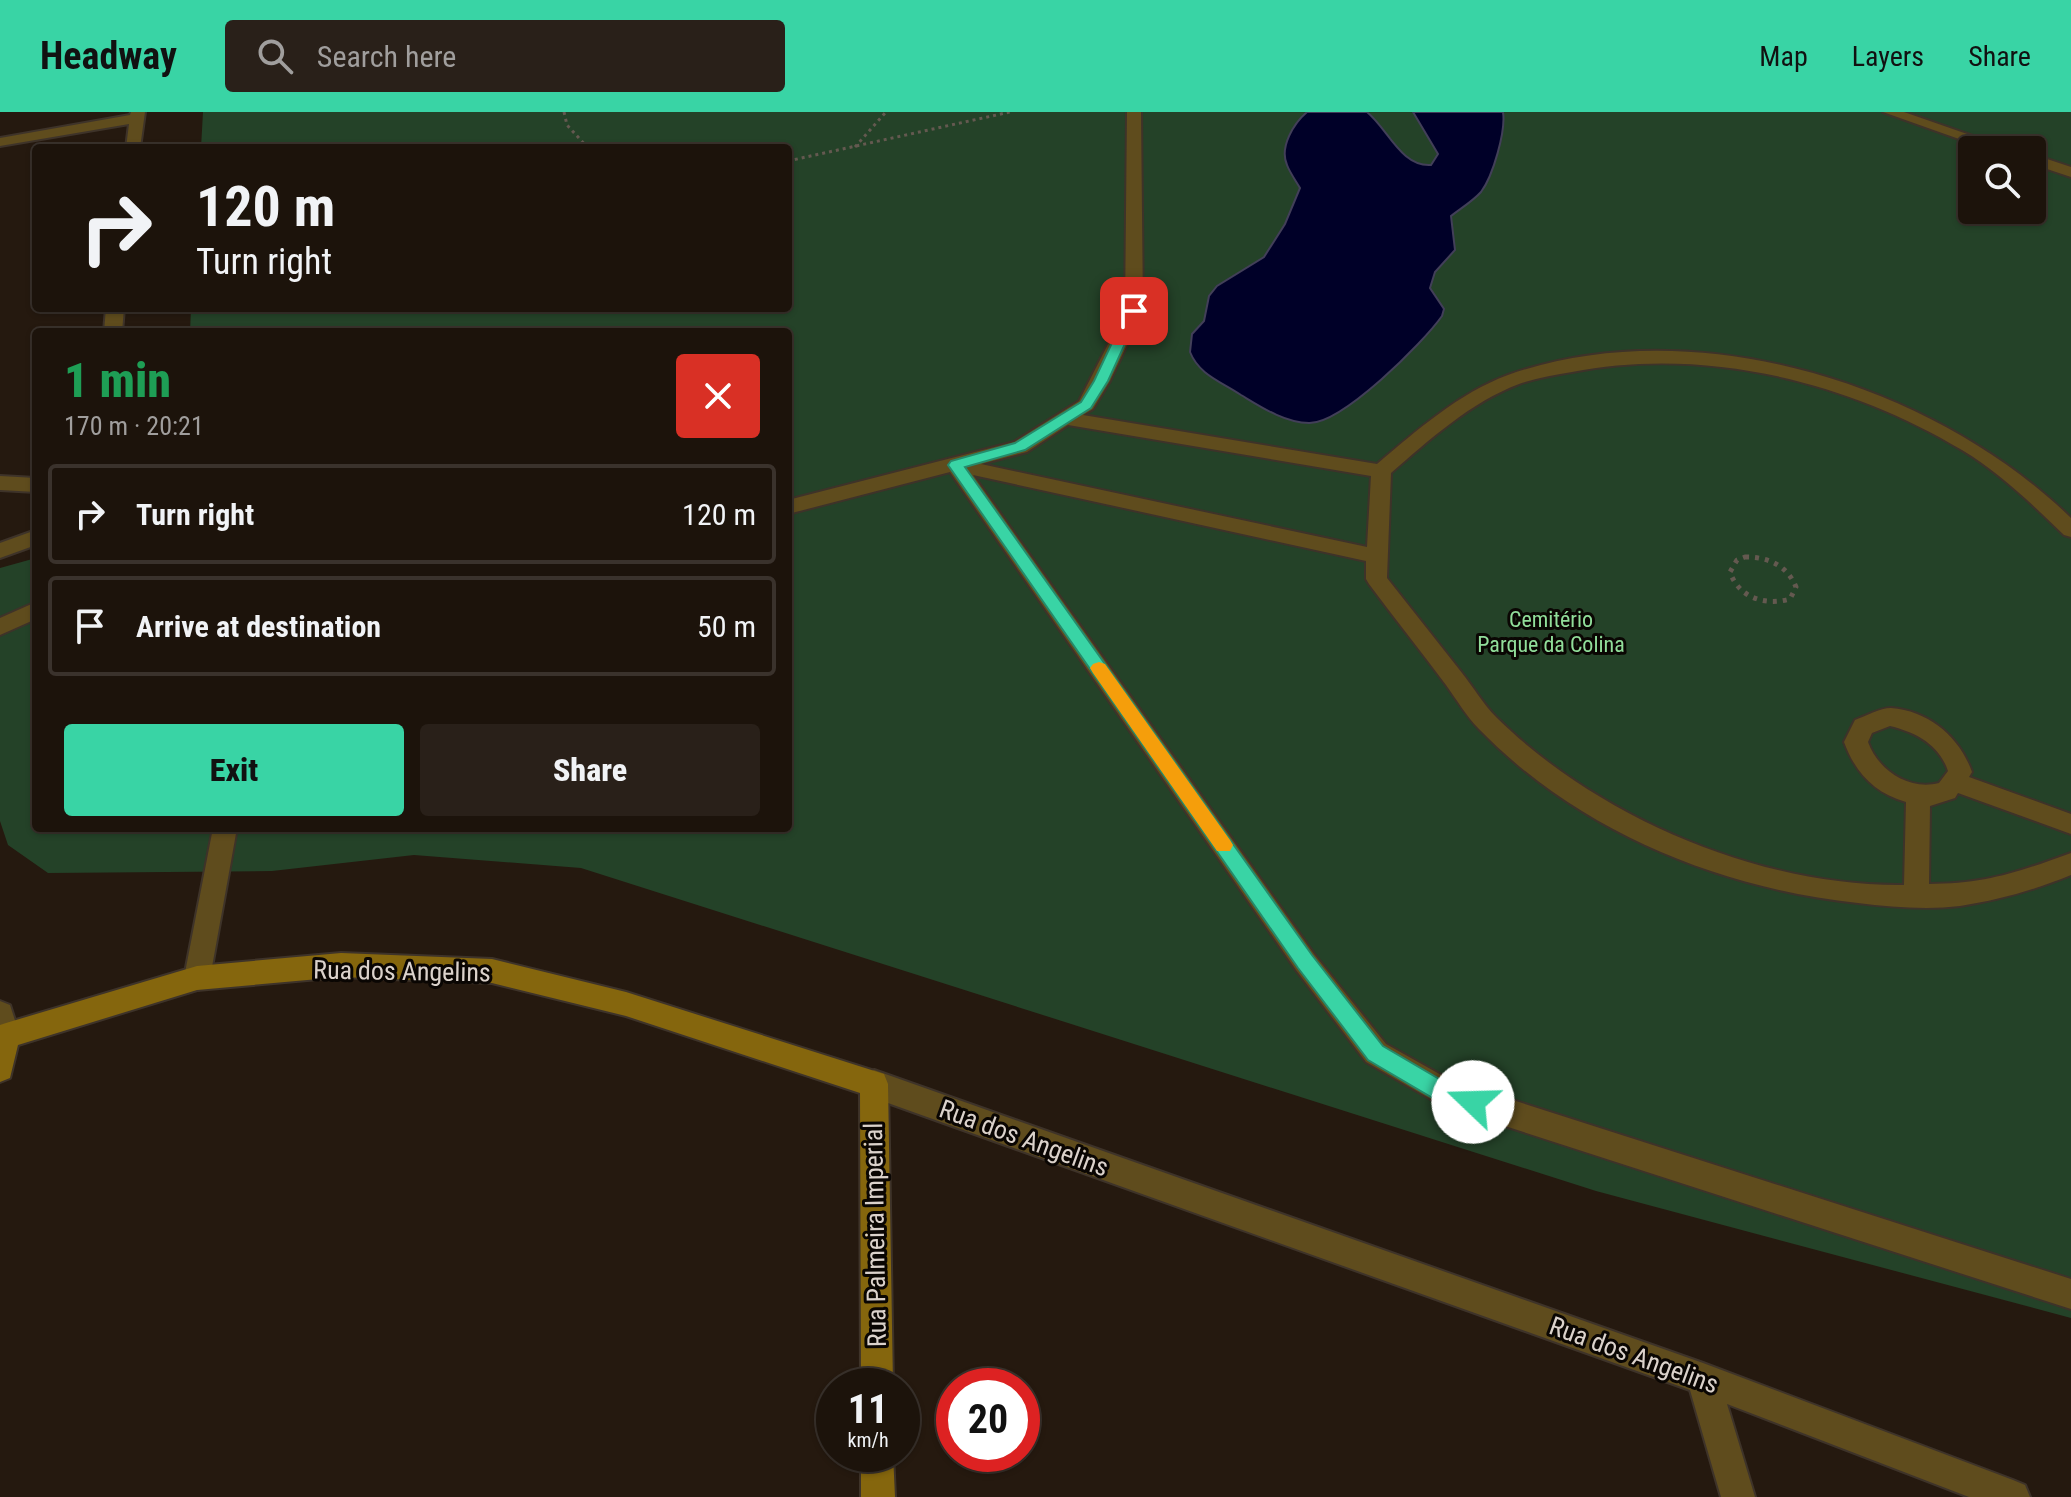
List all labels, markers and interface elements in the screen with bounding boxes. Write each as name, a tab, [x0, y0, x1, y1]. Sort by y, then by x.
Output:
search box	[225, 20, 785, 92]
text: Headway	[40, 34, 177, 78]
icon: search	[253, 34, 297, 78]
text: Search here	[317, 39, 456, 74]
text: Map	[1759, 40, 1808, 73]
text: Layers	[1852, 40, 1924, 73]
text: Share	[1968, 40, 2031, 73]
map controls	[1958, 136, 2046, 224]
button: search	[1958, 136, 2046, 224]
text: 120 m	[196, 174, 335, 240]
icon: right	[64, 176, 168, 280]
text: Turn right	[196, 241, 332, 283]
pin	[1100, 277, 1168, 345]
icon: arrive	[1112, 289, 1156, 333]
text: 1 min	[64, 352, 171, 409]
button: close	[676, 354, 760, 438]
text: 170 m · 20:21	[64, 411, 204, 441]
icon: right	[68, 492, 112, 536]
text: Turn right	[136, 497, 254, 532]
text: 120 m	[682, 497, 756, 532]
icon: arrive	[68, 604, 112, 648]
park label: Cemitério Parque da Colina	[1477, 607, 1625, 657]
text: Arrive at destination	[136, 609, 381, 644]
text: 50 m	[697, 609, 756, 644]
button: Exit	[64, 724, 404, 816]
button: Share	[420, 724, 760, 816]
street label: Rua dos Angelins	[313, 954, 491, 988]
position arrow	[1431, 1060, 1515, 1144]
street label: Rua dos Angelins	[935, 1094, 1113, 1182]
street label: Rua Palmeira Imperial	[858, 1123, 892, 1347]
street label: Rua dos Angelins	[1545, 1311, 1723, 1399]
speed limit sign: 20	[936, 1368, 1040, 1472]
text: 11	[848, 1386, 888, 1433]
text: km/h	[847, 1428, 889, 1452]

